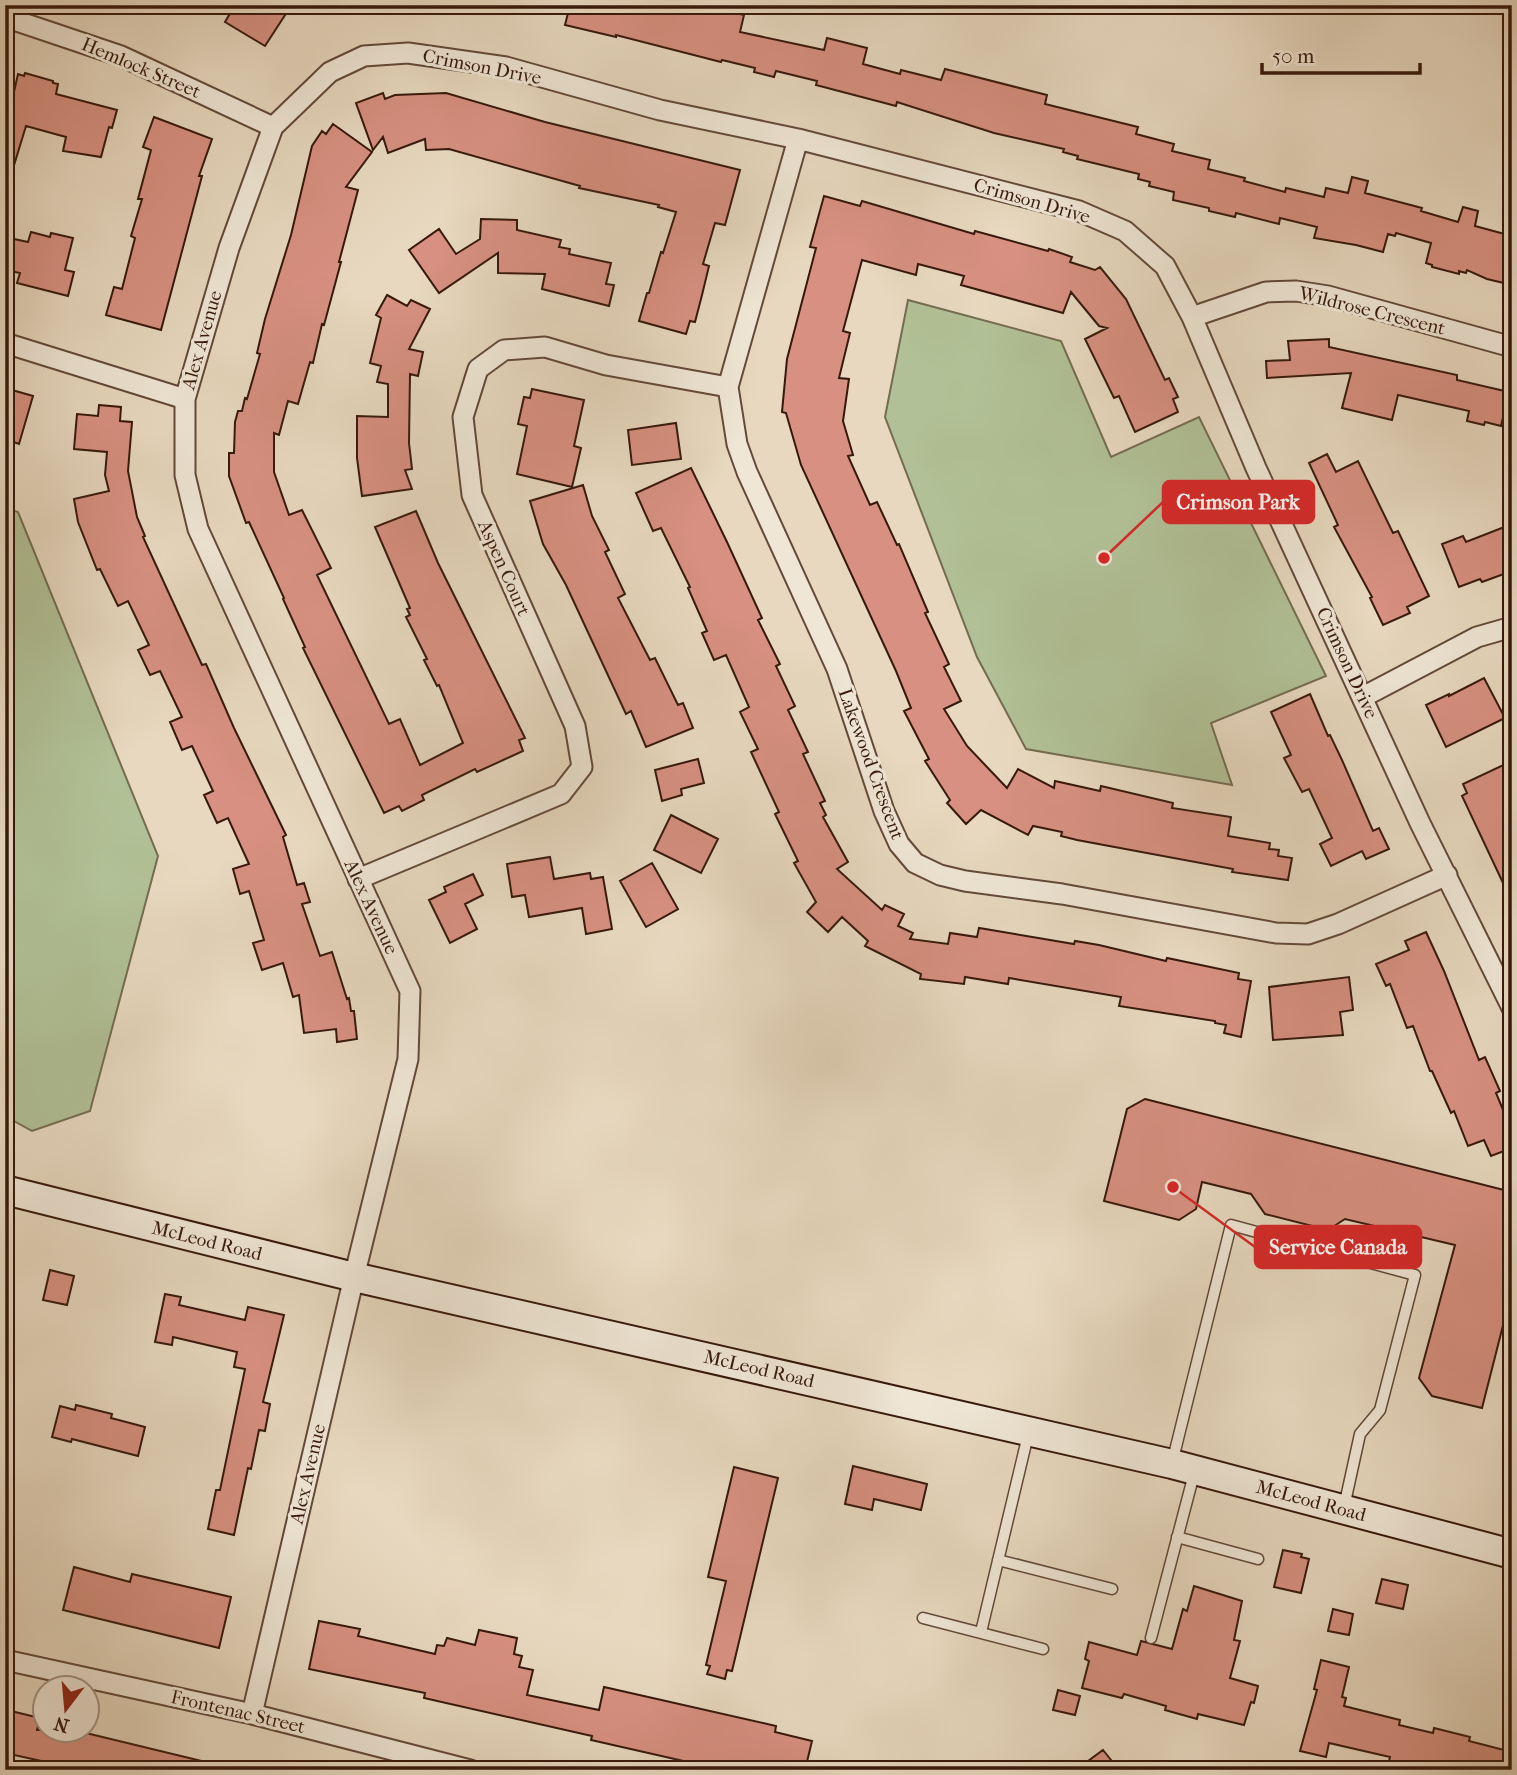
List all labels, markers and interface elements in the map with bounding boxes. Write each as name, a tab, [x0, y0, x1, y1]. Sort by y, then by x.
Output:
scale bar	[1262, 32, 1419, 76]
street label: Hemlock Street	[78, 33, 204, 103]
text: 50 m	[1272, 44, 1315, 68]
street label: Crimson Drive	[421, 45, 543, 89]
street label: Crimson Drive	[971, 174, 1093, 228]
street label: Wildrose Crescent	[1295, 282, 1448, 340]
street label: Alex Avenue	[177, 288, 227, 393]
callout: Crimson Park	[1163, 481, 1314, 523]
text: Crimson Park	[1176, 490, 1301, 514]
street label: Aspen Court	[473, 516, 535, 619]
street label: Crimson Drive	[1312, 604, 1382, 722]
street label: Lakewood Crescent	[833, 686, 909, 843]
street label: Alex Avenue	[339, 855, 403, 958]
street label: McLeod Road	[150, 1217, 265, 1265]
callout: Service Canada	[1255, 1226, 1421, 1268]
text: Service Canada	[1269, 1235, 1408, 1259]
street label: McLeod Road	[702, 1346, 817, 1393]
street label: Alex Avenue	[286, 1422, 330, 1527]
street label: McLeod Road	[1254, 1476, 1369, 1526]
north arrow	[32, 1674, 102, 1744]
street label: Frontenac Street	[169, 1686, 307, 1738]
text: N	[51, 1712, 72, 1737]

